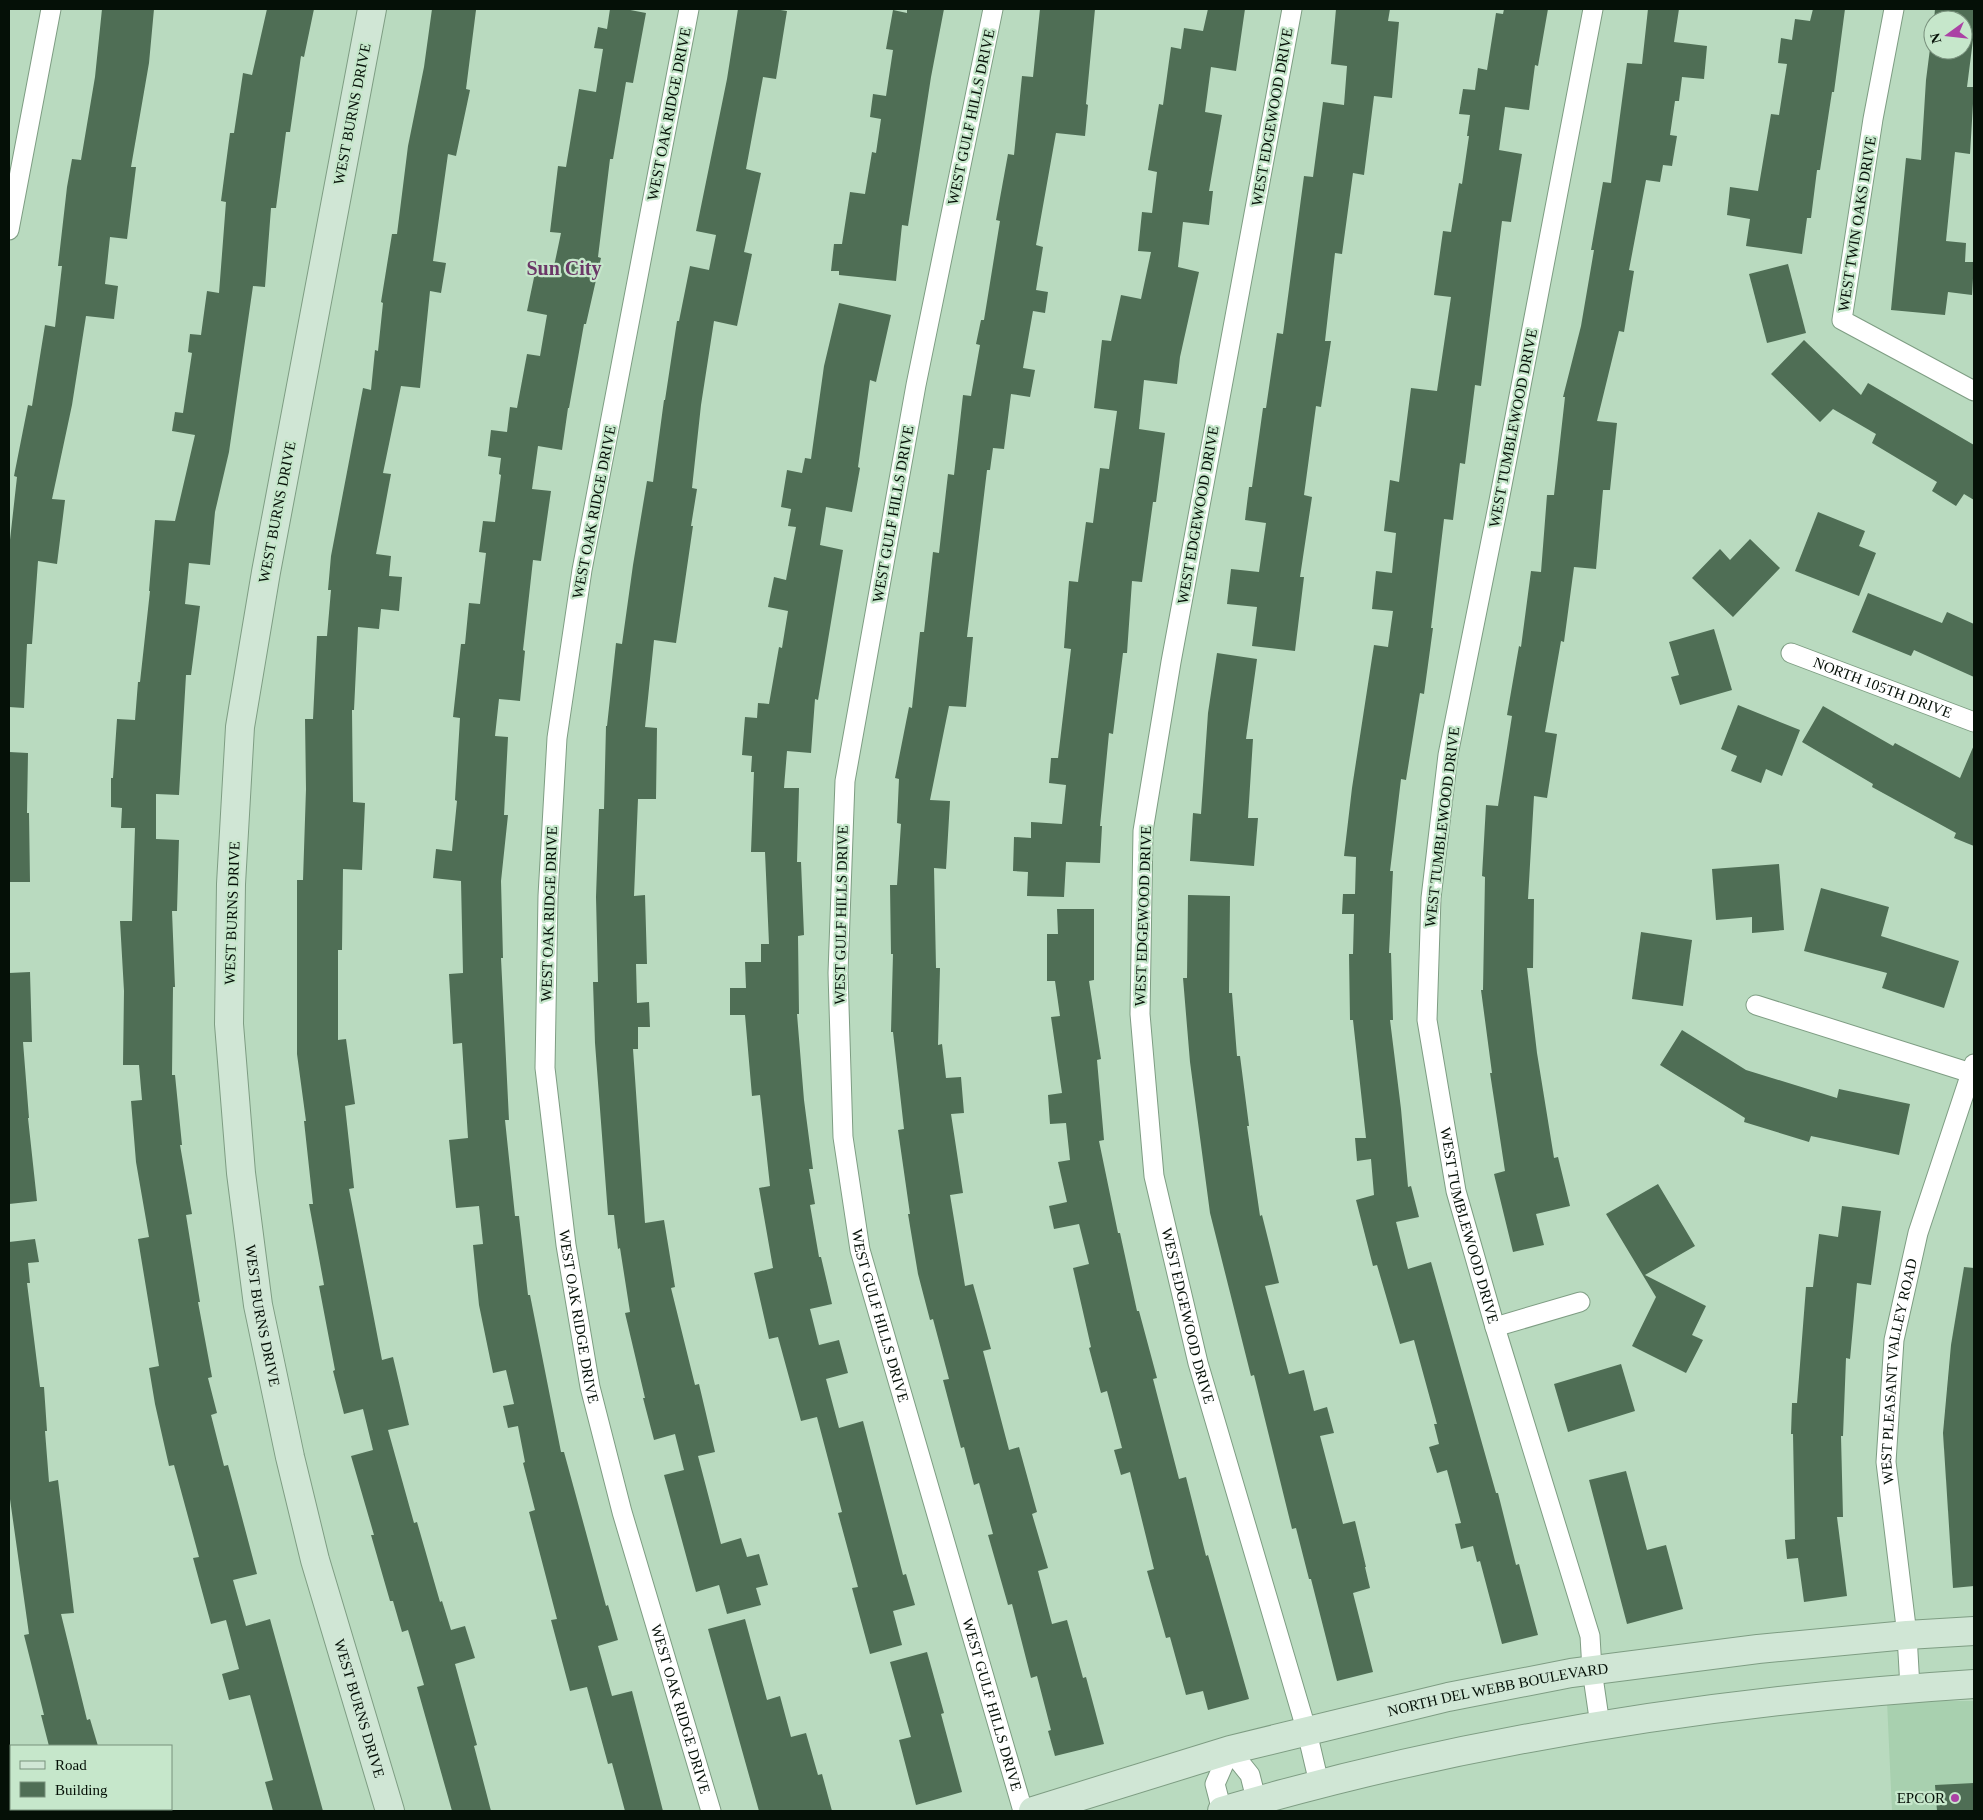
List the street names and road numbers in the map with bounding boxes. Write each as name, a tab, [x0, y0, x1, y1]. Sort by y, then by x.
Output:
street label: WEST OAK RIDGE DRIVE	[644, 26, 694, 202]
street label: WEST EDGEWOOD DRIVE	[1248, 27, 1296, 207]
street label: WEST GULF HILLS DRIVE	[945, 28, 997, 206]
street label: WEST BURNS DRIVE	[330, 42, 374, 186]
street label: WEST TWIN OAKS DRIVE	[1835, 135, 1879, 313]
street label: WEST TUMBLEWOOD DRIVE	[1486, 327, 1540, 529]
street label: WEST OAK RIDGE DRIVE	[569, 424, 619, 600]
street label: WEST GULF HILLS DRIVE	[870, 424, 916, 604]
street label: WEST EDGEWOOD DRIVE	[1174, 425, 1222, 605]
street label: WEST BURNS DRIVE	[255, 440, 299, 584]
street label: NORTH 105TH DRIVE	[1811, 654, 1954, 721]
street label: WEST TUMBLEWOOD DRIVE	[1422, 726, 1462, 928]
street label: WEST GULF HILLS DRIVE	[831, 825, 851, 1005]
street label: WEST OAK RIDGE DRIVE	[538, 826, 560, 1002]
street label: WEST EDGEWOOD DRIVE	[1132, 826, 1154, 1006]
street label: WEST BURNS DRIVE	[221, 841, 243, 985]
street label: WEST TUMBLEWOOD DRIVE	[1437, 1126, 1502, 1325]
street label: WEST EDGEWOOD DRIVE	[1158, 1226, 1218, 1406]
street label: WEST GULF HILLS DRIVE	[849, 1228, 912, 1404]
street label: WEST OAK RIDGE DRIVE	[556, 1229, 602, 1405]
street label: WEST BURNS DRIVE	[242, 1244, 283, 1388]
street label: WEST PLEASANT VALLEY ROAD	[1878, 1257, 1920, 1485]
street label: WEST GULF HILLS DRIVE	[959, 1616, 1025, 1793]
street label: WEST OAK RIDGE DRIVE	[648, 1622, 713, 1796]
street label: WEST BURNS DRIVE	[331, 1637, 388, 1780]
street label: NORTH DEL WEBB BOULEVARD	[1386, 1660, 1609, 1719]

